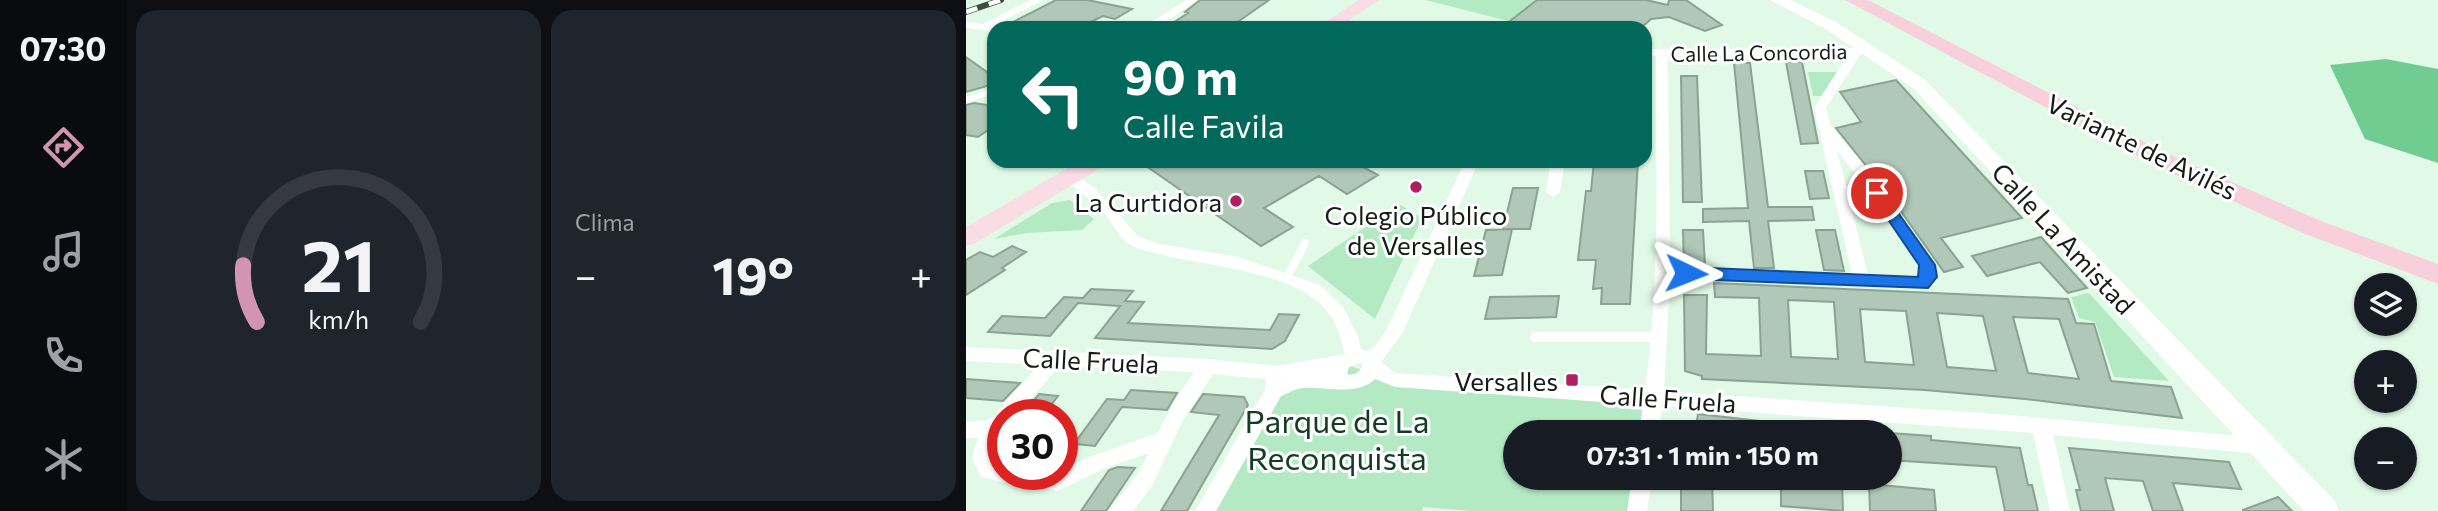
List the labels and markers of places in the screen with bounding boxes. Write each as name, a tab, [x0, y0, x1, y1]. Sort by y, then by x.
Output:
pin	[1847, 163, 1907, 223]
marker: Colegio Público de Versalles	[1408, 179, 1424, 195]
place label: La Curtidora	[1074, 186, 1222, 217]
marker: La Curtidora	[1228, 193, 1244, 209]
place label: Colegio Público de Versalles	[1325, 199, 1507, 260]
place label: Versalles	[1454, 365, 1558, 396]
marker: Versalles	[1564, 372, 1580, 388]

